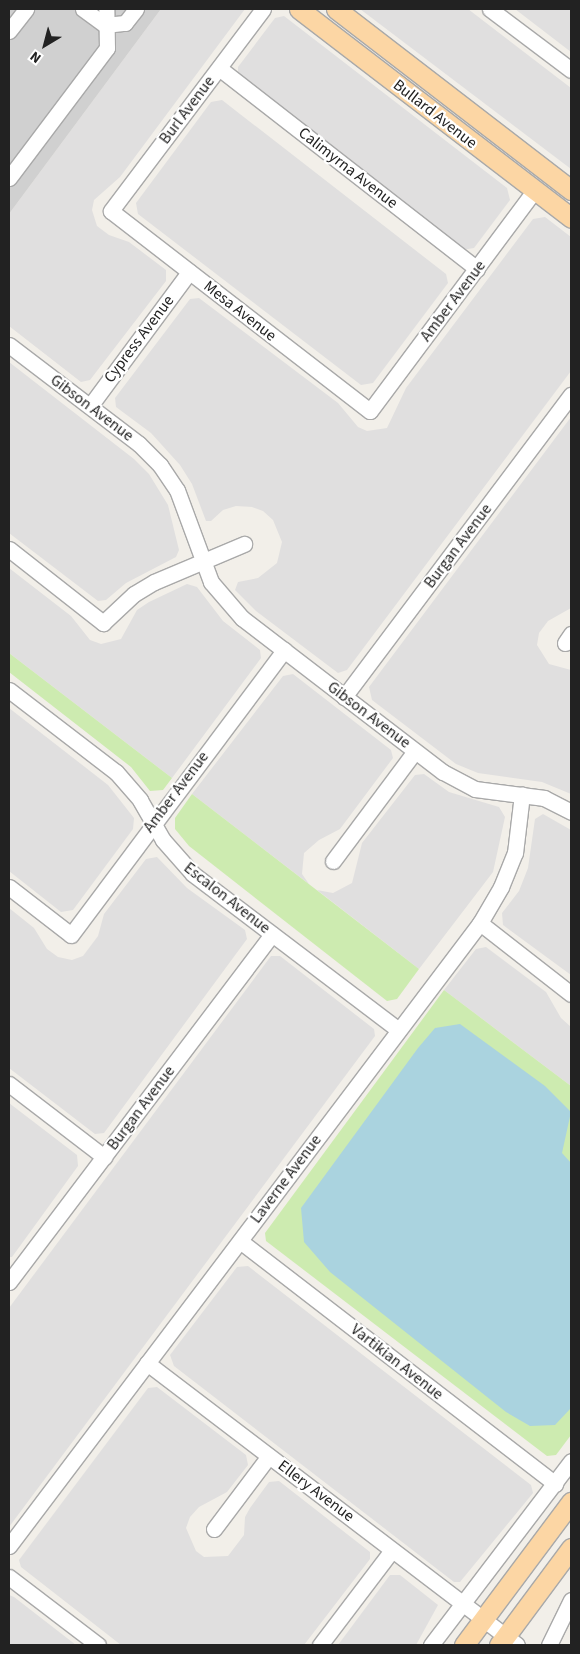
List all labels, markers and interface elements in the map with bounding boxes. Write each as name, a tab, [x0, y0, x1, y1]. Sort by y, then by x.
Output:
north arrow	[20, 20, 70, 70]
text: N	[26, 46, 46, 68]
street label: Burl Avenue	[155, 72, 219, 148]
street label: Bullard Avenue	[389, 75, 481, 153]
street label: Calimyrna Avenue	[294, 123, 402, 213]
street label: Amber Avenue	[416, 257, 490, 345]
street label: Mesa Avenue	[200, 277, 280, 345]
street label: Cypress Avenue	[100, 291, 178, 387]
street label: Gibson Avenue	[47, 370, 137, 446]
street label: Burgan Avenue	[420, 500, 496, 592]
street label: Gibson Avenue	[324, 677, 414, 753]
street label: Amber Avenue	[139, 748, 213, 836]
street label: Escalon Avenue	[180, 858, 274, 938]
street label: Burgan Avenue	[103, 1062, 179, 1154]
street label: Laverne Avenue	[246, 1131, 326, 1227]
street label: Vartikian Avenue	[347, 1320, 447, 1404]
street label: Ellery Avenue	[274, 1456, 358, 1526]

